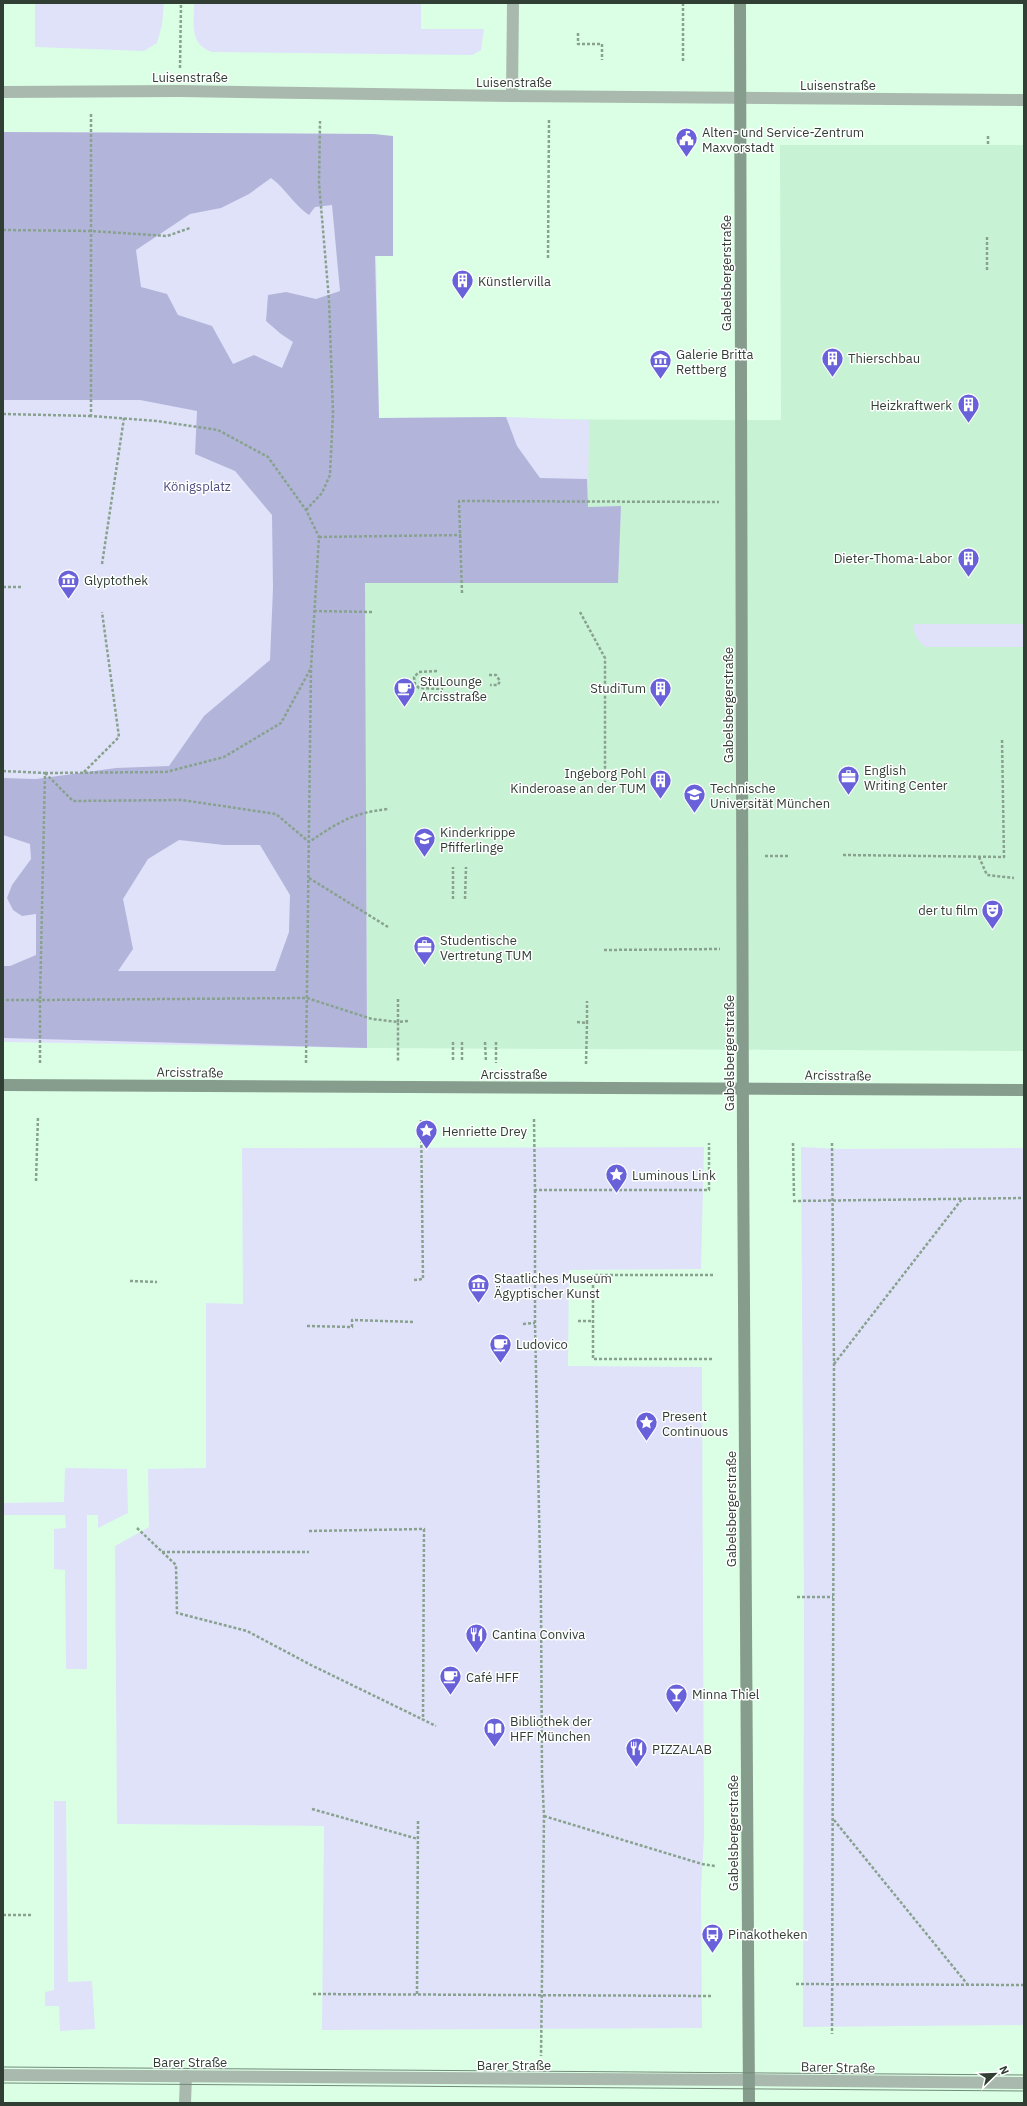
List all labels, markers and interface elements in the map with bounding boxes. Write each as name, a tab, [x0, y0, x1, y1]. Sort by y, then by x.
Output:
street label: Luisenstraße	[152, 69, 228, 86]
street label: Luisenstraße	[476, 74, 552, 91]
street label: Luisenstraße	[800, 77, 876, 94]
place label: Alten- und Service-Zentrum Maxvorstadt	[702, 124, 864, 156]
public building icon: Alten- und Service-Zentrum Maxvorstadt	[673, 126, 699, 159]
street label: Gabelsbergerstraße	[718, 215, 735, 331]
building icon: Künstlervilla	[449, 268, 475, 301]
place label: Künstlervilla	[478, 273, 551, 290]
building icon: Thierschbau	[819, 345, 845, 378]
place label: Galerie Britta Rettberg	[676, 346, 753, 378]
museum icon: Galerie Britta Rettberg	[648, 348, 674, 381]
place label: Thierschbau	[848, 350, 920, 367]
building icon: Heizkraftwerk	[955, 392, 981, 425]
place label: Heizkraftwerk	[870, 397, 952, 414]
park label: Königsplatz	[163, 478, 231, 495]
building icon: Dieter-Thoma-Labor	[955, 545, 981, 578]
place label: Dieter-Thoma-Labor	[834, 550, 952, 567]
museum icon: Glyptothek	[56, 567, 82, 600]
place label: Glyptothek	[84, 572, 148, 589]
street label: Gabelsbergerstraße	[720, 647, 737, 763]
place label: StuLounge Arcisstraße	[420, 673, 487, 705]
cafe icon: StuLounge Arcisstraße	[392, 675, 418, 708]
building icon: StudiTum	[648, 675, 674, 708]
place label: StudiTum	[590, 680, 646, 697]
place label: English Writing Center	[864, 762, 948, 794]
office icon: English Writing Center	[835, 764, 861, 797]
place label: Ingeborg Pohl Kinderoase an der TUM	[510, 765, 646, 797]
building icon: Ingeborg Pohl Kinderoase an der TUM	[648, 767, 674, 800]
place label: Technische Universität München	[710, 780, 830, 812]
school or university icon: Technische Universität München	[682, 782, 708, 815]
place label: Kinderkrippe Pfifferlinge	[440, 824, 515, 856]
school or university icon: Kinderkrippe Pfifferlinge	[412, 826, 438, 859]
theatre icon: der tu film	[980, 897, 1006, 930]
place label: der tu film	[918, 902, 978, 919]
place label: Studentische Vertretung TUM	[440, 932, 532, 964]
office icon: Studentische Vertretung TUM	[412, 934, 438, 967]
street label: Gabelsbergerstraße	[721, 995, 738, 1111]
street label: Arcisstraße	[156, 1063, 224, 1082]
street label: Arcisstraße	[480, 1066, 548, 1083]
street label: Arcisstraße	[804, 1066, 872, 1085]
place icon: Henriette Drey	[413, 1118, 439, 1151]
place label: Henriette Drey	[442, 1123, 528, 1140]
place icon: Luminous Link	[604, 1162, 630, 1195]
place label: Luminous Link	[632, 1167, 716, 1184]
place label: Staatliches Museum Ägyptischer Kunst	[494, 1270, 612, 1302]
museum icon: Staatliches Museum Ägyptischer Kunst	[466, 1272, 492, 1305]
cafe icon: Ludovico	[488, 1331, 514, 1364]
place label: Ludovico	[516, 1336, 568, 1353]
place label: Present Continuous	[662, 1408, 728, 1440]
place icon: Present Continuous	[634, 1410, 660, 1443]
street label: Gabelsbergerstraße	[723, 1451, 740, 1567]
restaurant icon: Cantina Conviva	[463, 1621, 489, 1654]
place label: Cantina Conviva	[492, 1626, 585, 1643]
cafe icon: Café HFF	[437, 1664, 463, 1697]
place label: Café HFF	[466, 1669, 519, 1686]
bar icon: Minna Thiel	[663, 1681, 689, 1714]
place label: Minna Thiel	[692, 1686, 760, 1703]
place label: Bibliothek der HFF München	[510, 1713, 592, 1745]
library icon: Bibliothek der HFF München	[481, 1715, 507, 1748]
restaurant icon: PIZZALAB	[624, 1736, 650, 1769]
place label: PIZZALAB	[652, 1741, 712, 1758]
street label: Gabelsbergerstraße	[725, 1775, 742, 1891]
bus stop icon: Pinakotheken	[700, 1921, 726, 1954]
place label: Pinakotheken	[728, 1926, 808, 1943]
street label: Barer Straße	[153, 2054, 227, 2071]
north arrow	[975, 2054, 1015, 2094]
street label: Barer Straße	[477, 2057, 551, 2074]
street label: Barer Straße	[801, 2058, 875, 2077]
text: N	[996, 2064, 1012, 2077]

